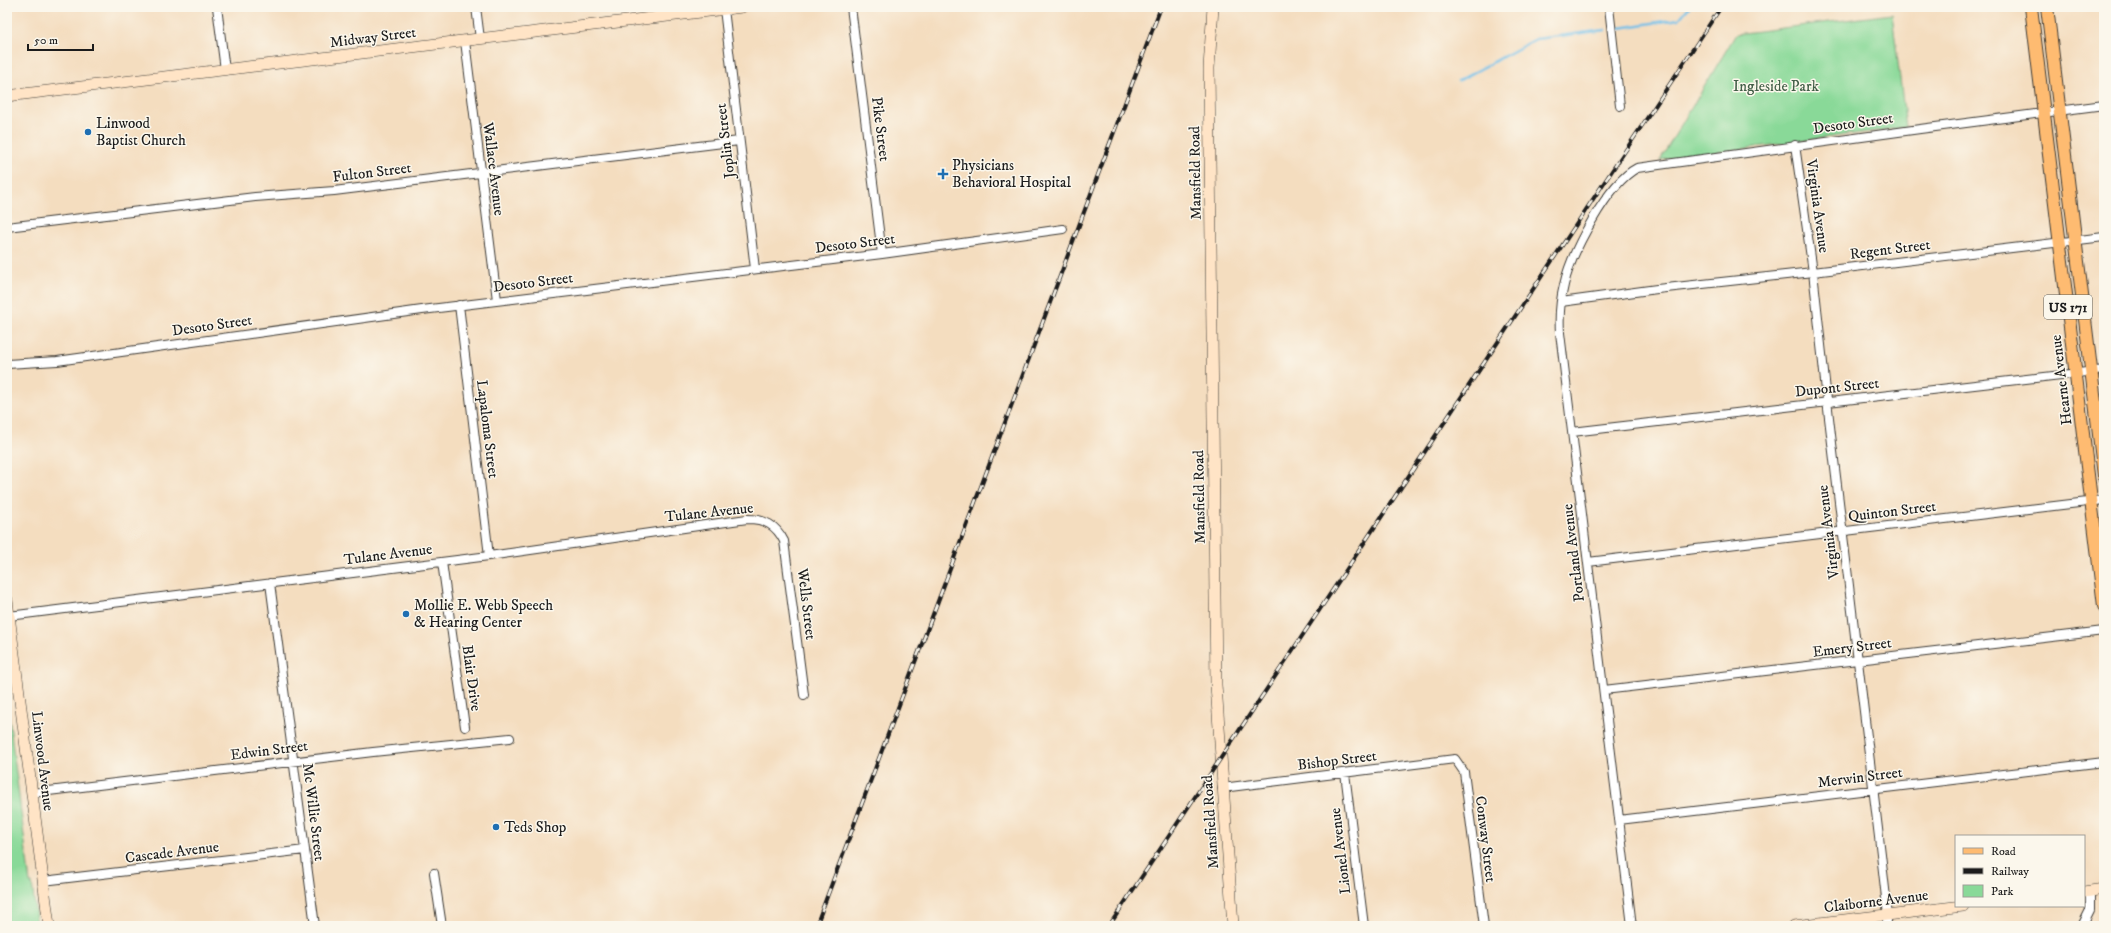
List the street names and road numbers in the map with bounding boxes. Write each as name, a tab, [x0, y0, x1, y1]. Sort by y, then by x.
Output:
street label: Midway Street	[329, 23, 417, 52]
street label: Pike Street	[867, 96, 894, 163]
street label: Joplin Street	[711, 102, 740, 181]
street label: Desoto Street	[1812, 108, 1894, 139]
street label: Wallace Avenue	[478, 120, 509, 217]
street label: Mansfield Road	[1185, 125, 1206, 220]
street label: Virginia Avenue	[1801, 157, 1833, 254]
street label: Fulton Street	[332, 158, 413, 187]
street label: Desoto Street	[814, 229, 896, 258]
street label: Regent Street	[1849, 235, 1932, 264]
street label: Desoto Street	[492, 268, 574, 297]
road number: US 171	[2044, 295, 2092, 319]
street label: Desoto Street	[171, 310, 253, 341]
street label: Hearne Avenue	[2047, 334, 2076, 426]
street label: Dupont Street	[1794, 374, 1880, 401]
street label: Lapaloma Street	[472, 379, 503, 480]
street label: Mansfield Road	[1189, 449, 1210, 544]
street label: Virginia Avenue	[1813, 484, 1844, 581]
street label: Quinton Street	[1847, 497, 1937, 526]
street label: Tulane Avenue	[664, 498, 754, 527]
street label: Portland Avenue	[1558, 503, 1589, 603]
street label: Tulane Avenue	[343, 540, 433, 569]
street label: Wells Street	[793, 566, 820, 641]
street label: Emery Street	[1811, 633, 1893, 662]
street label: Blair Drive	[457, 644, 486, 712]
street label: Linwood Avenue	[27, 710, 58, 812]
street label: Edwin Street	[229, 736, 309, 765]
street label: Bishop Street	[1296, 746, 1378, 775]
street label: Mc Willie Street	[298, 762, 329, 862]
street label: Merwin Street	[1817, 763, 1904, 792]
street label: Mansfield Road	[1198, 774, 1223, 869]
street label: Conway Street	[1471, 795, 1500, 883]
street label: Lionel Avenue	[1326, 807, 1355, 895]
street label: Cascade Avenue	[124, 837, 220, 868]
street label: Claiborne Avenue	[1823, 886, 1929, 917]

